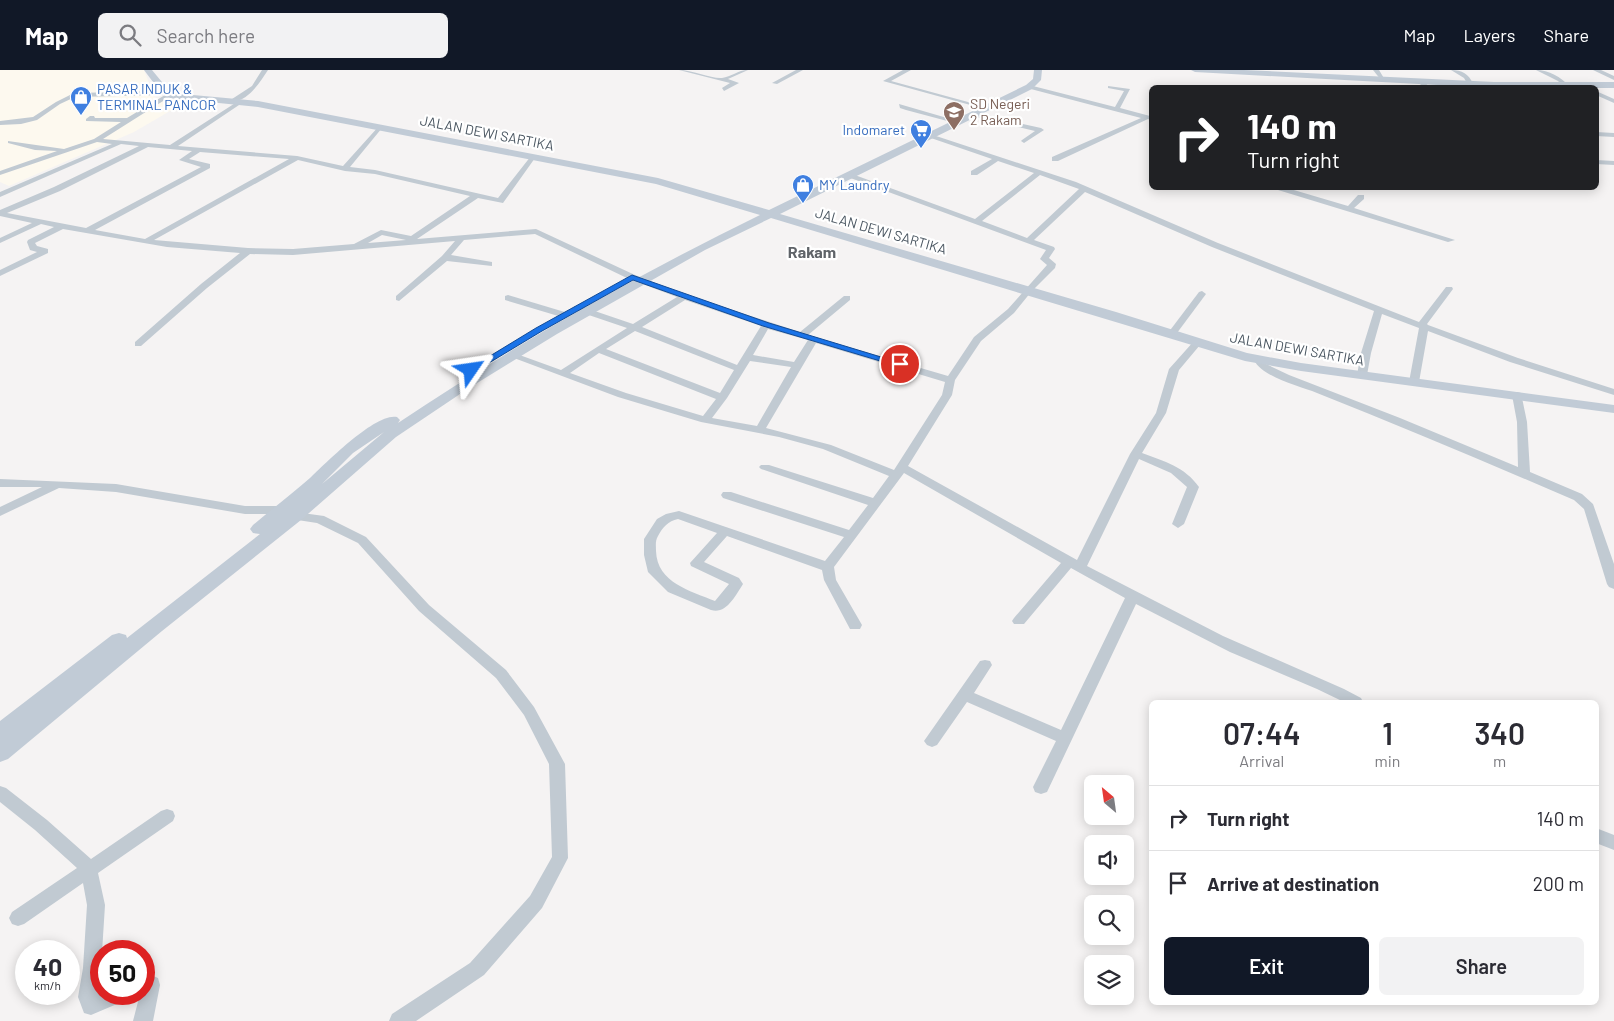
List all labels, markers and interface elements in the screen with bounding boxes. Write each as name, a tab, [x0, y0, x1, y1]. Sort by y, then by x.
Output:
search box	[98, 13, 448, 58]
text: Map	[25, 21, 68, 50]
icon: search	[116, 21, 144, 49]
text: Search here	[156, 24, 255, 47]
text: Map	[1403, 24, 1435, 46]
text: Layers	[1463, 24, 1516, 46]
text: Share	[1544, 24, 1589, 46]
place label: PASAR INDUK & TERMINAL PANCOR	[97, 80, 216, 113]
shop icon: PASAR INDUK & TERMINAL PANCOR	[69, 85, 93, 116]
place label: SD Negeri 2 Rakam	[970, 95, 1030, 128]
school or university icon: SD Negeri 2 Rakam	[942, 100, 966, 131]
text: 140 m	[1247, 104, 1337, 146]
icon: right	[1164, 105, 1229, 170]
street label: JALAN DEWI SARTIKA	[419, 111, 556, 154]
supermarket icon: Indomaret	[909, 118, 933, 149]
place label: Indomaret	[842, 121, 905, 138]
text: Turn right	[1247, 146, 1340, 172]
shop icon: MY Laundry	[791, 173, 815, 204]
place label: MY Laundry	[819, 176, 890, 193]
street label: JALAN DEWI SARTIKA	[813, 204, 949, 258]
district label: Rakam	[788, 242, 836, 261]
street label: JALAN DEWI SARTIKA	[1229, 328, 1366, 369]
position arrow	[444, 343, 496, 395]
pin	[879, 343, 921, 385]
icon: arrive	[886, 350, 914, 378]
text: 07:44	[1223, 715, 1300, 751]
text: 1	[1382, 715, 1393, 751]
text: 340	[1474, 715, 1525, 751]
text: Arrival	[1239, 751, 1284, 770]
text: min	[1374, 751, 1400, 770]
text: m	[1493, 751, 1506, 770]
north arrow	[1084, 775, 1134, 825]
map controls	[1084, 775, 1134, 1005]
icon: right	[1164, 804, 1192, 832]
text: Turn right	[1207, 807, 1289, 830]
text: 140 m	[1537, 807, 1584, 830]
button: sound	[1084, 835, 1134, 885]
icon: arrive	[1164, 869, 1192, 897]
text: Arrive at destination	[1207, 872, 1379, 895]
text: 200 m	[1533, 872, 1584, 895]
button: search	[1084, 895, 1134, 945]
button: Exit	[1164, 937, 1369, 995]
button: Share	[1379, 937, 1584, 995]
speed limit sign: 50	[90, 940, 155, 1005]
text: 40	[33, 951, 62, 981]
button: layers	[1084, 955, 1134, 1005]
text: km/h	[34, 978, 61, 992]

